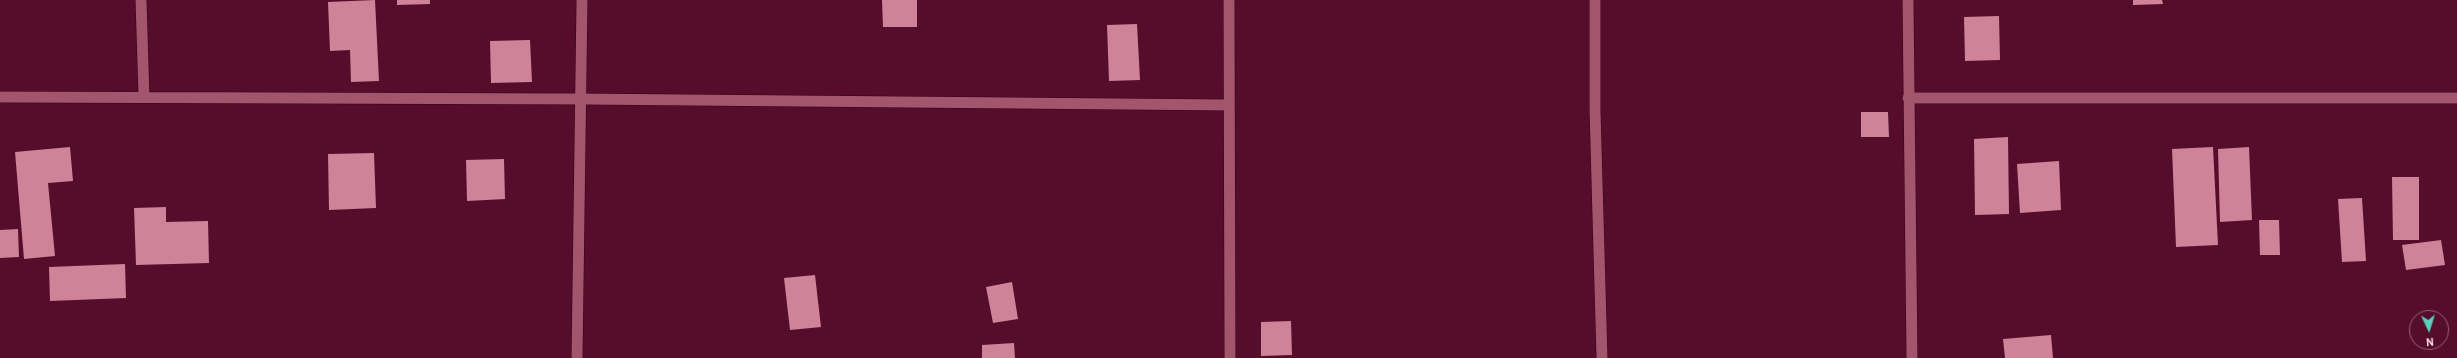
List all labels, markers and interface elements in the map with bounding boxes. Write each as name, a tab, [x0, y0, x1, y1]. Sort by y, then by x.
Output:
north arrow	[2409, 310, 2449, 350]
text: N	[2425, 334, 2434, 348]

